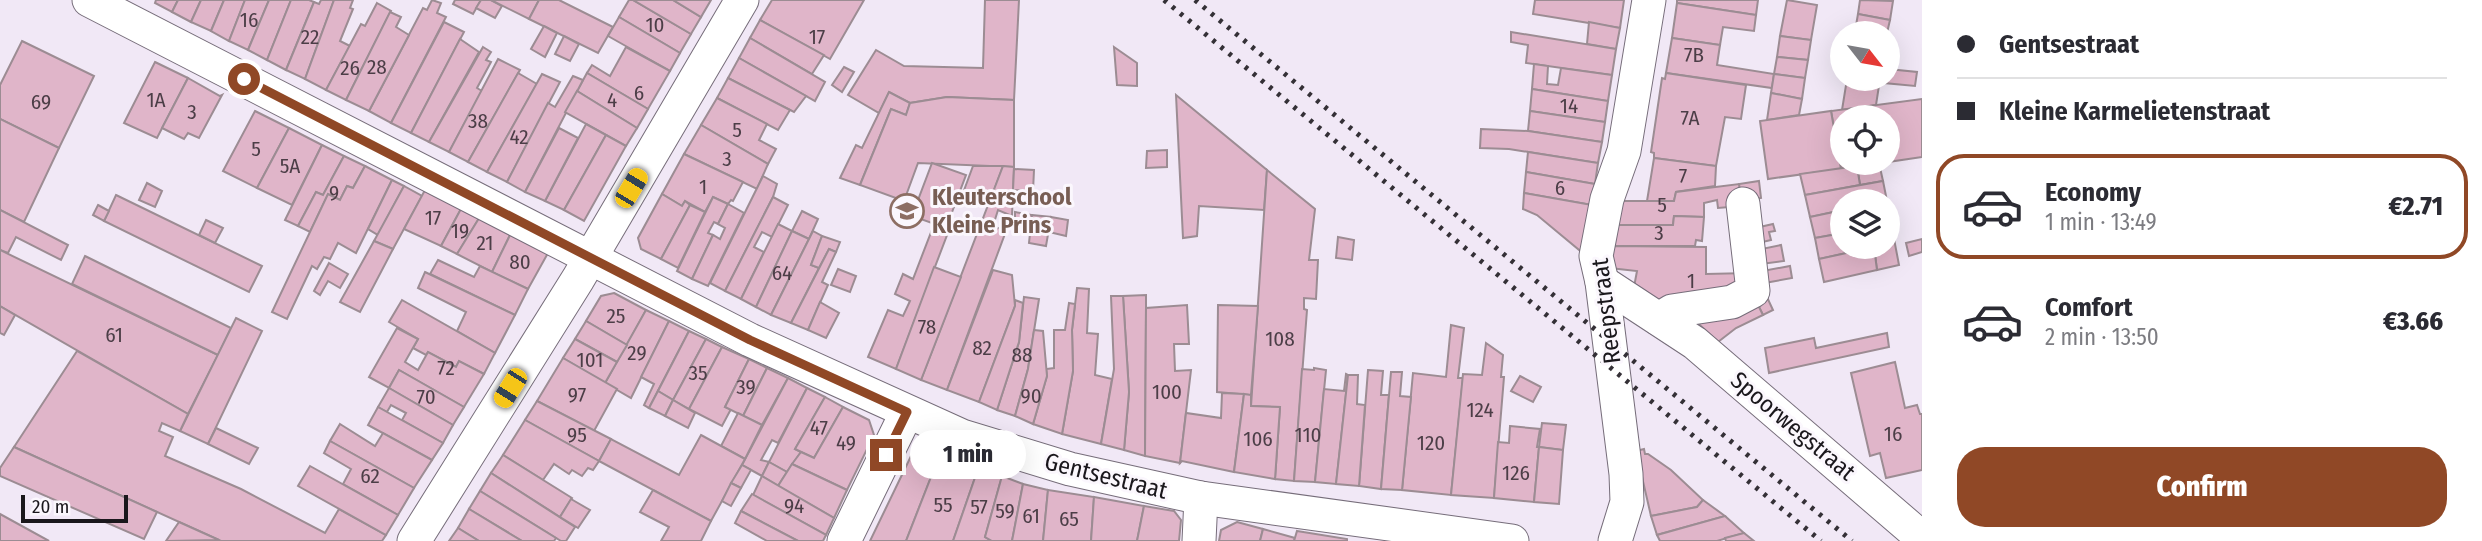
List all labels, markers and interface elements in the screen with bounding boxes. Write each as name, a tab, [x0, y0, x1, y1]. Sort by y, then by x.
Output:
house number: 16	[240, 7, 258, 33]
house number: 10	[645, 12, 665, 38]
north arrow	[1830, 21, 1900, 91]
map controls	[1830, 21, 1900, 259]
house number: 22	[301, 24, 319, 50]
house number: 17	[809, 24, 825, 50]
text: Gentsestraat	[1999, 29, 2139, 60]
house number: 7B	[1684, 42, 1704, 68]
house number: 28	[367, 54, 387, 80]
house number: 26	[340, 55, 360, 81]
route start	[228, 63, 260, 95]
house number: 6	[634, 80, 644, 106]
house number: 1A	[146, 87, 166, 113]
house number: 4	[607, 87, 617, 113]
house number: 69	[31, 89, 51, 115]
house number: 14	[1560, 93, 1578, 119]
text: Kleine Karmelietenstraat	[1999, 96, 2270, 127]
house number: 3	[187, 99, 197, 125]
house number: 7A	[1681, 105, 1699, 131]
button: locate	[1830, 105, 1900, 175]
house number: 38	[468, 108, 488, 134]
house number: 5	[732, 117, 742, 143]
house number: 42	[509, 124, 529, 150]
house number: 5	[251, 136, 261, 162]
house number: 3	[722, 146, 732, 172]
house number: 5A	[280, 153, 300, 179]
house number: 7	[1679, 163, 1687, 189]
car	[612, 165, 651, 211]
house number: 1	[699, 174, 707, 200]
house number: 6	[1555, 175, 1565, 201]
icon: car	[1961, 175, 2024, 238]
text: Economy	[2045, 177, 2141, 208]
house number: 9	[329, 180, 339, 206]
place label: Kleuterschool Kleine Prins	[932, 183, 1072, 239]
button: layers	[1830, 189, 1900, 259]
text: €2.71	[2389, 191, 2443, 222]
school or university icon: Kleuterschool Kleine Prins	[888, 192, 926, 230]
house number: 5	[1657, 192, 1667, 218]
house number: 17	[425, 205, 441, 231]
text: 1 min · 13:49	[2045, 208, 2157, 236]
house number: 19	[451, 218, 469, 244]
house number: 3	[1654, 220, 1664, 246]
house number: 21	[477, 230, 494, 256]
house number: 80	[509, 249, 531, 275]
street label: Reepstraat	[1586, 256, 1626, 365]
house number: 64	[772, 260, 792, 286]
house number: 1	[1687, 268, 1695, 294]
icon: car	[1961, 290, 2024, 353]
text: Comfort	[2045, 292, 2133, 323]
house number: 25	[607, 303, 625, 329]
text: €3.66	[2383, 306, 2443, 337]
house number: 78	[918, 314, 936, 340]
house number: 61	[105, 322, 123, 348]
text: 2 min · 13:50	[2045, 323, 2159, 351]
house number: 108	[1265, 326, 1295, 352]
house number: 82	[972, 335, 992, 361]
house number: 29	[627, 340, 647, 366]
house number: 88	[1012, 342, 1033, 368]
house number: 101	[577, 347, 603, 373]
house number: 72	[437, 355, 455, 381]
house number: 35	[688, 360, 708, 386]
car	[490, 365, 531, 411]
street label: Spoorwegstraat	[1725, 366, 1861, 486]
house number: 39	[736, 374, 756, 400]
house number: 100	[1152, 379, 1182, 405]
house number: 97	[568, 382, 586, 408]
house number: 90	[1020, 383, 1042, 409]
house number: 70	[416, 384, 436, 410]
house number: 124	[1466, 397, 1494, 423]
house number: 47	[810, 415, 828, 441]
house number: 16	[1884, 421, 1902, 447]
house number: 95	[567, 422, 587, 448]
house number: 110	[1294, 422, 1322, 448]
house number: 106	[1243, 426, 1273, 452]
house number: 49	[836, 430, 856, 456]
callout: 1 min	[910, 430, 1026, 480]
house number: 120	[1417, 430, 1445, 456]
route end	[870, 439, 902, 471]
text: 1 min	[943, 440, 993, 468]
street label: Gentsestraat	[1042, 447, 1170, 505]
button: Confirm	[1957, 447, 2447, 527]
house number: 126	[1502, 460, 1530, 486]
house number: 62	[360, 463, 380, 489]
scale bar	[21, 492, 128, 524]
house number: 55	[933, 492, 953, 518]
house number: 94	[784, 493, 804, 519]
house number: 57	[970, 494, 988, 520]
text: 20 m	[32, 495, 69, 518]
house number: 59	[995, 498, 1015, 524]
house number: 61	[1022, 503, 1040, 529]
house number: 65	[1059, 506, 1079, 532]

